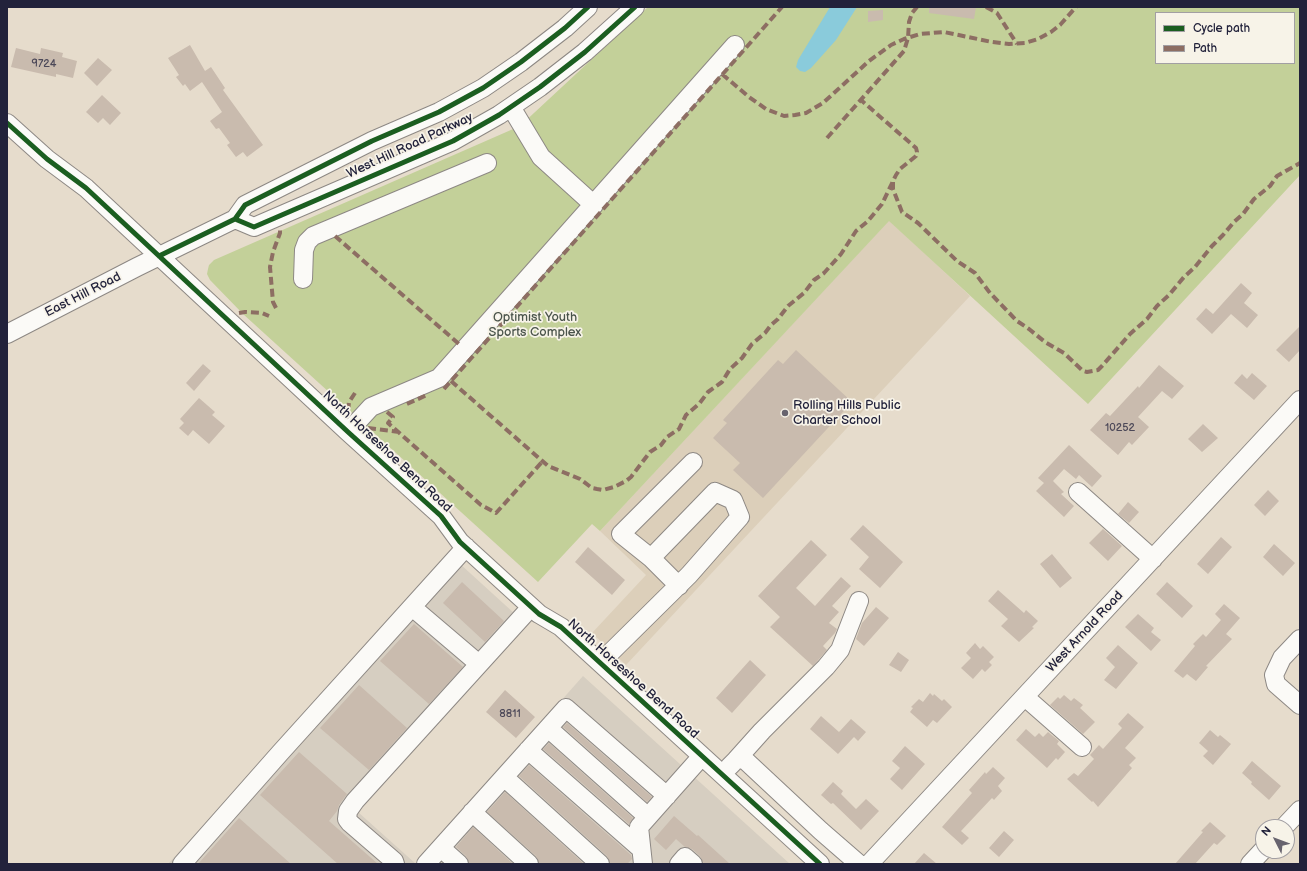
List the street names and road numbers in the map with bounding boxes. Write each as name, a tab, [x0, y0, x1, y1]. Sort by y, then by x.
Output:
street label: West Hill Road Parkway	[344, 110, 476, 182]
street label: East Hill Road	[42, 269, 124, 321]
street label: North Horseshoe Bend Road	[319, 388, 455, 516]
street label: West Arnold Road	[1043, 588, 1127, 676]
street label: North Horseshoe Bend Road	[564, 616, 702, 742]

